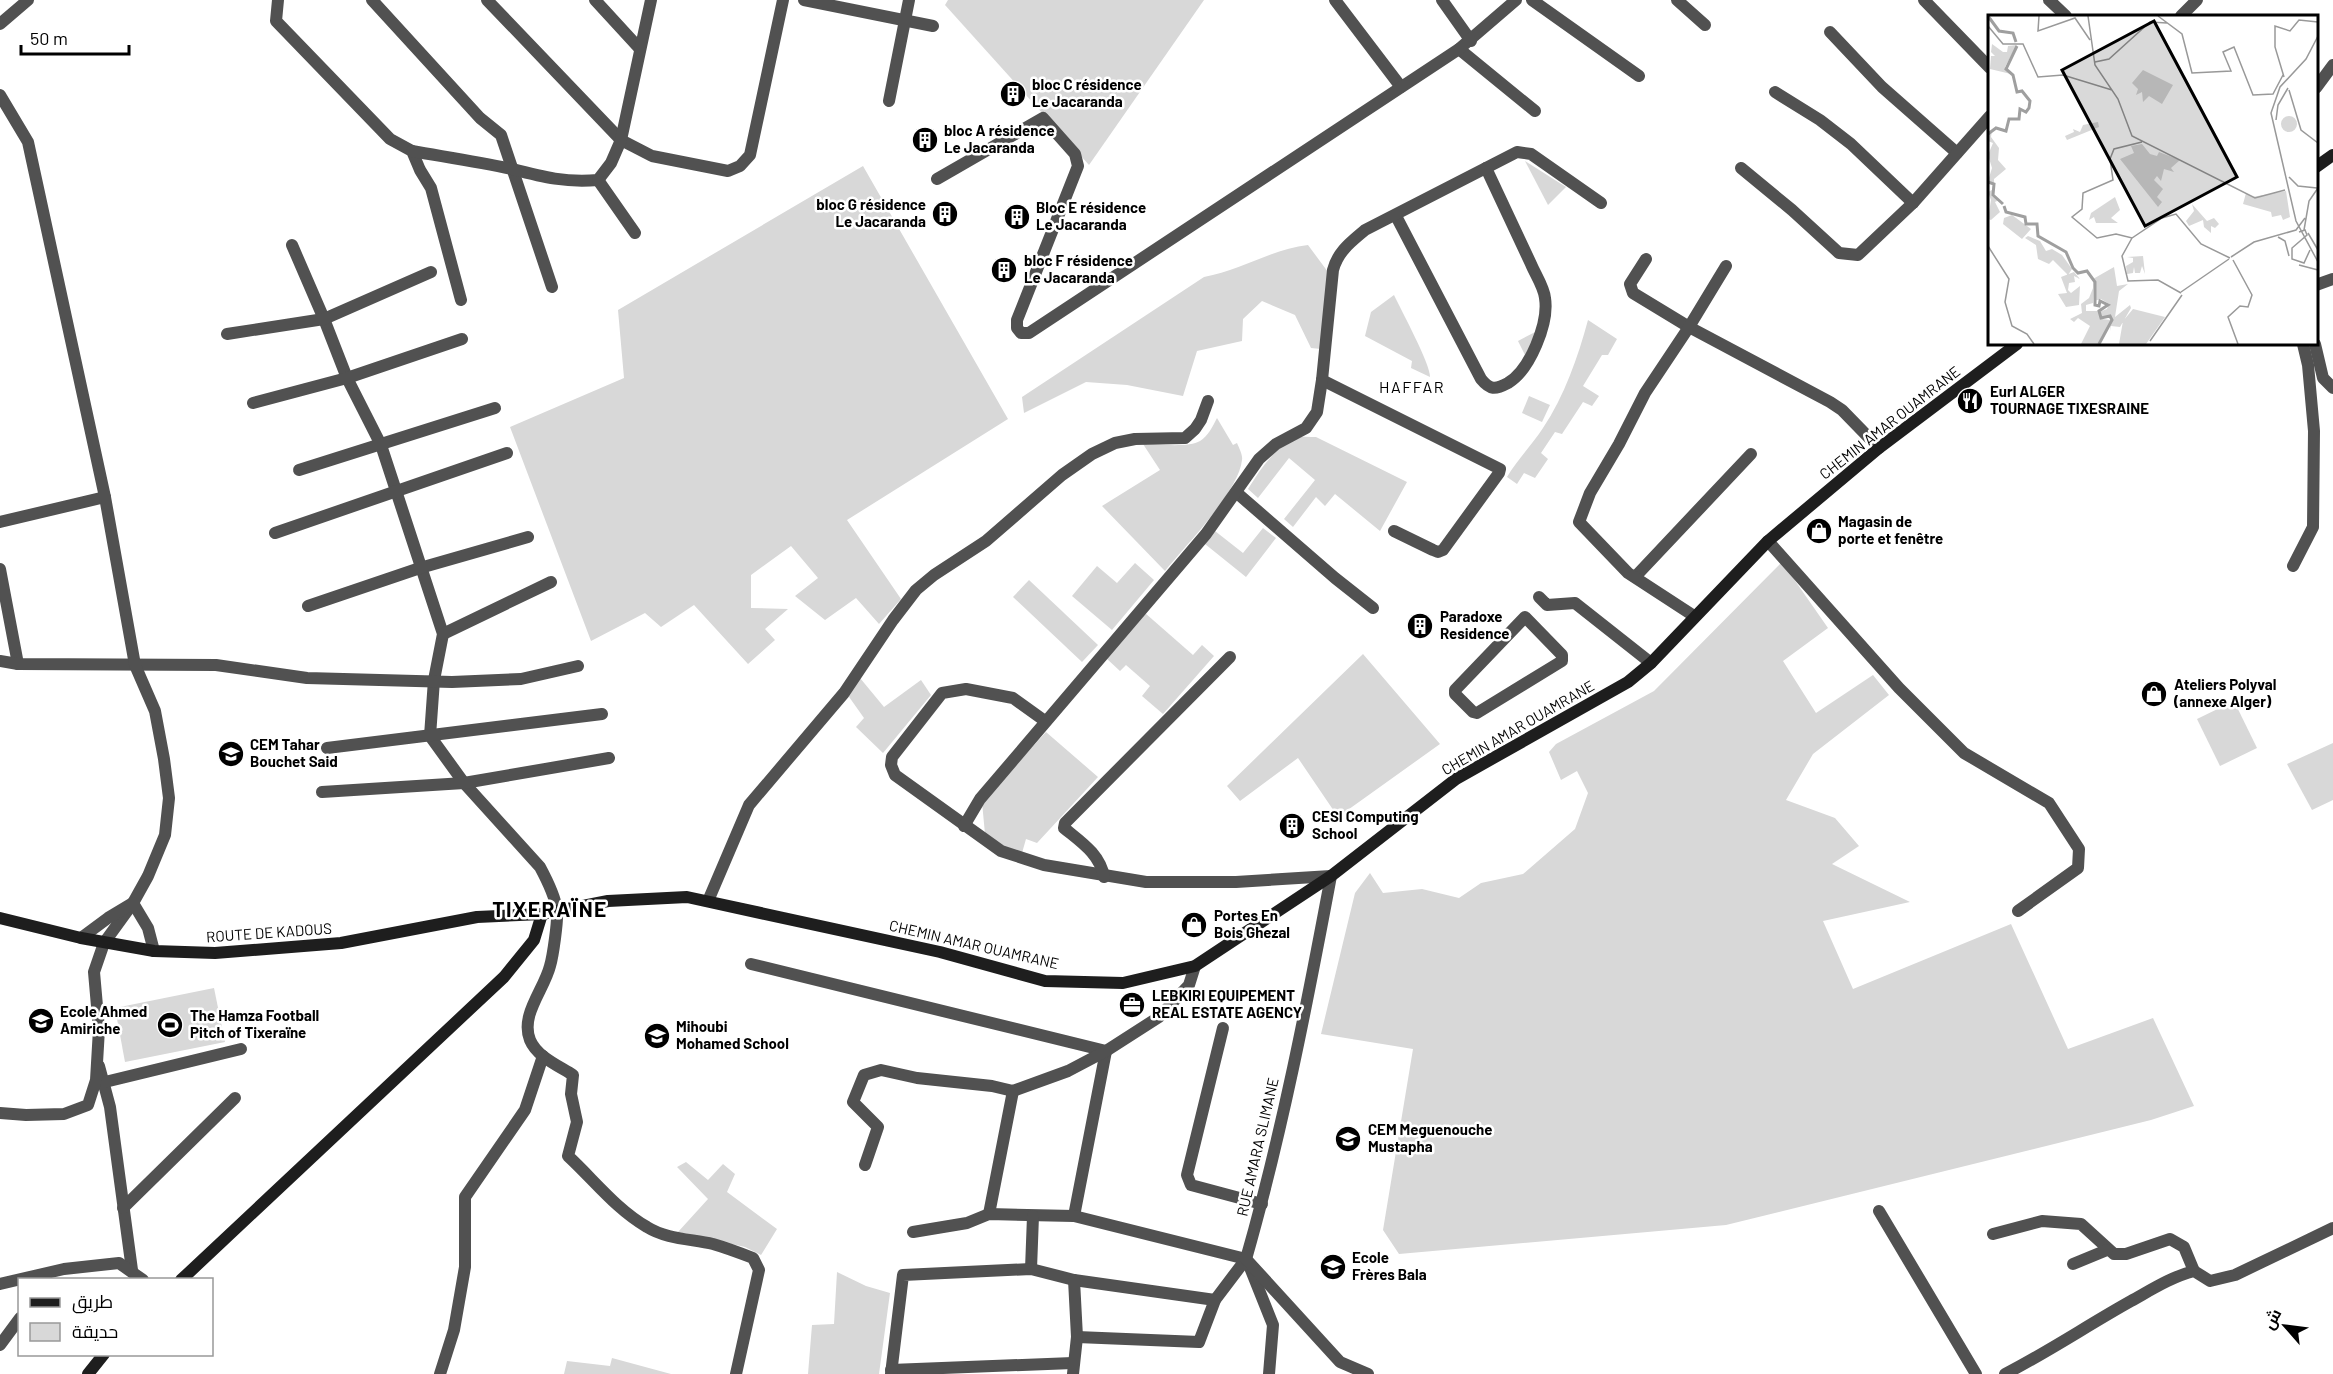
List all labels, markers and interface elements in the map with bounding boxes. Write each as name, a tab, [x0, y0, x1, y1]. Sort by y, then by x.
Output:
inset map	[1988, 15, 2318, 345]
scale bar	[21, 18, 129, 56]
text: 50 m	[30, 27, 68, 49]
place label: bloc C résidence Le Jacaranda	[1032, 75, 1142, 110]
building icon: bloc C résidence Le Jacaranda	[998, 79, 1028, 109]
place label: bloc A résidence Le Jacaranda	[944, 121, 1055, 156]
building icon: bloc A résidence Le Jacaranda	[910, 125, 940, 155]
place label: bloc G résidence Le Jacaranda	[816, 195, 926, 230]
place label: Bloc E résidence Le Jacaranda	[1036, 198, 1146, 233]
building icon: bloc G résidence Le Jacaranda	[930, 199, 960, 229]
building icon: Bloc E résidence Le Jacaranda	[1002, 202, 1032, 232]
place label: bloc F résidence Le Jacaranda	[1024, 251, 1133, 286]
building icon: bloc F résidence Le Jacaranda	[989, 255, 1019, 285]
street label: CHEMIN AMAR OUAMRANE	[1815, 362, 1963, 483]
district label: HAFFAR	[1379, 377, 1445, 396]
place label: Eurl ALGER TOURNAGE TIXESRAINE	[1990, 382, 2149, 417]
restaurant icon: Eurl ALGER TOURNAGE TIXESRAINE	[1955, 386, 1985, 416]
place label: Magasin de porte et fenêtre	[1838, 512, 1943, 547]
shop icon: Magasin de porte et fenêtre	[1804, 516, 1834, 546]
place label: Paradoxe Residence	[1440, 607, 1510, 642]
building icon: Paradoxe Residence	[1405, 611, 1435, 641]
place label: Ateliers Polyval (annexe Alger)	[2173, 675, 2276, 710]
street label: CHEMIN AMAR OUAMRANE	[1438, 676, 1597, 778]
shop icon: Ateliers Polyval (annexe Alger)	[2139, 679, 2169, 709]
place label: CEM Tahar Bouchet Said	[250, 735, 338, 770]
school or university icon: CEM Tahar Bouchet Said	[216, 739, 246, 769]
place label: CESI Computing School	[1312, 807, 1419, 842]
building icon: CESI Computing School	[1277, 811, 1307, 841]
district label: TIXERAÏNE	[492, 896, 608, 921]
place label: Portes En Bois Ghezal	[1214, 906, 1290, 941]
shop icon: Portes En Bois Ghezal	[1179, 910, 1209, 940]
street label: CHEMIN AMAR OUAMRANE	[888, 916, 1061, 972]
street label: ROUTE DE KADOUS	[205, 919, 332, 945]
place label: LEBKIRI EQUIPEMENT REAL ESTATE AGENCY	[1152, 986, 1302, 1021]
office icon: LEBKIRI EQUIPEMENT REAL ESTATE AGENCY	[1117, 990, 1147, 1020]
place label: Ecole Ahmed Amiriche	[60, 1002, 147, 1037]
school or university icon: Ecole Ahmed Amiriche	[26, 1006, 56, 1036]
place label: The Hamza Football Pitch of Tixeraïne	[190, 1006, 319, 1041]
sports icon: The Hamza Football Pitch of Tixeraïne	[155, 1010, 185, 1040]
place label: Mihoubi Mohamed School	[676, 1017, 789, 1052]
school or university icon: Mihoubi Mohamed School	[642, 1021, 672, 1051]
street label: RUE AMARA SLIMANE	[1232, 1076, 1282, 1218]
place label: CEM Meguenouche Mustapha	[1368, 1120, 1492, 1155]
school or university icon: CEM Meguenouche Mustapha	[1333, 1124, 1363, 1154]
place label: Ecole Frères Bala	[1352, 1248, 1427, 1283]
school or university icon: Ecole Frères Bala	[1318, 1252, 1348, 1282]
legend	[18, 1278, 213, 1356]
text: طريق	[72, 1290, 113, 1314]
north arrow	[2255, 1296, 2315, 1356]
text: ش	[2258, 1305, 2285, 1333]
text: حديقة	[72, 1320, 118, 1342]

